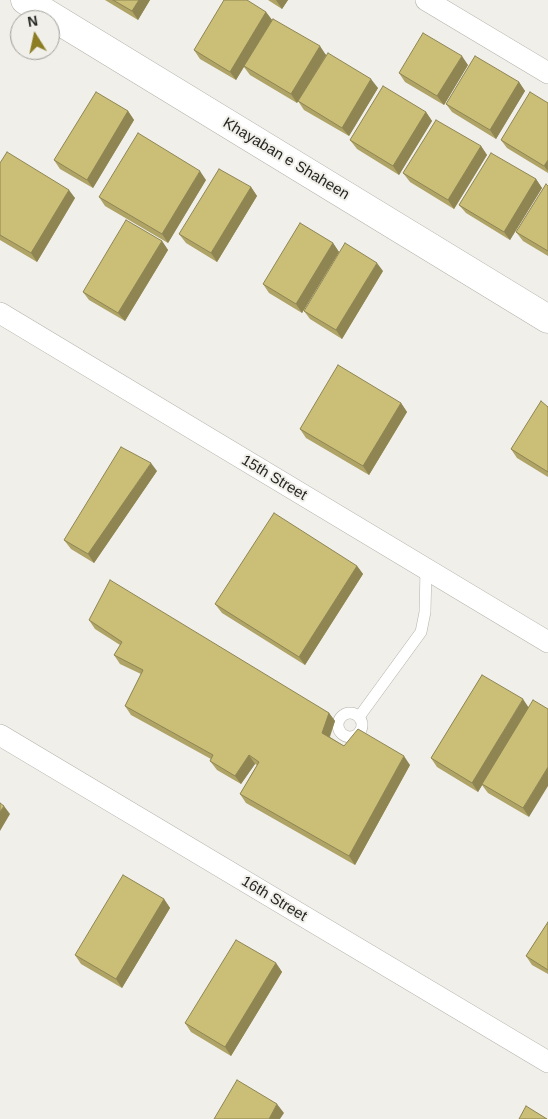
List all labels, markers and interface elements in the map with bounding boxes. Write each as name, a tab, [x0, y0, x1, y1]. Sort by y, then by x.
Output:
north arrow	[10, 10, 60, 60]
text: N	[26, 12, 39, 30]
street label: Khayaban e Shaheen	[220, 114, 352, 204]
street label: 15th Street	[238, 451, 310, 505]
street label: 16th Street	[238, 872, 310, 926]

